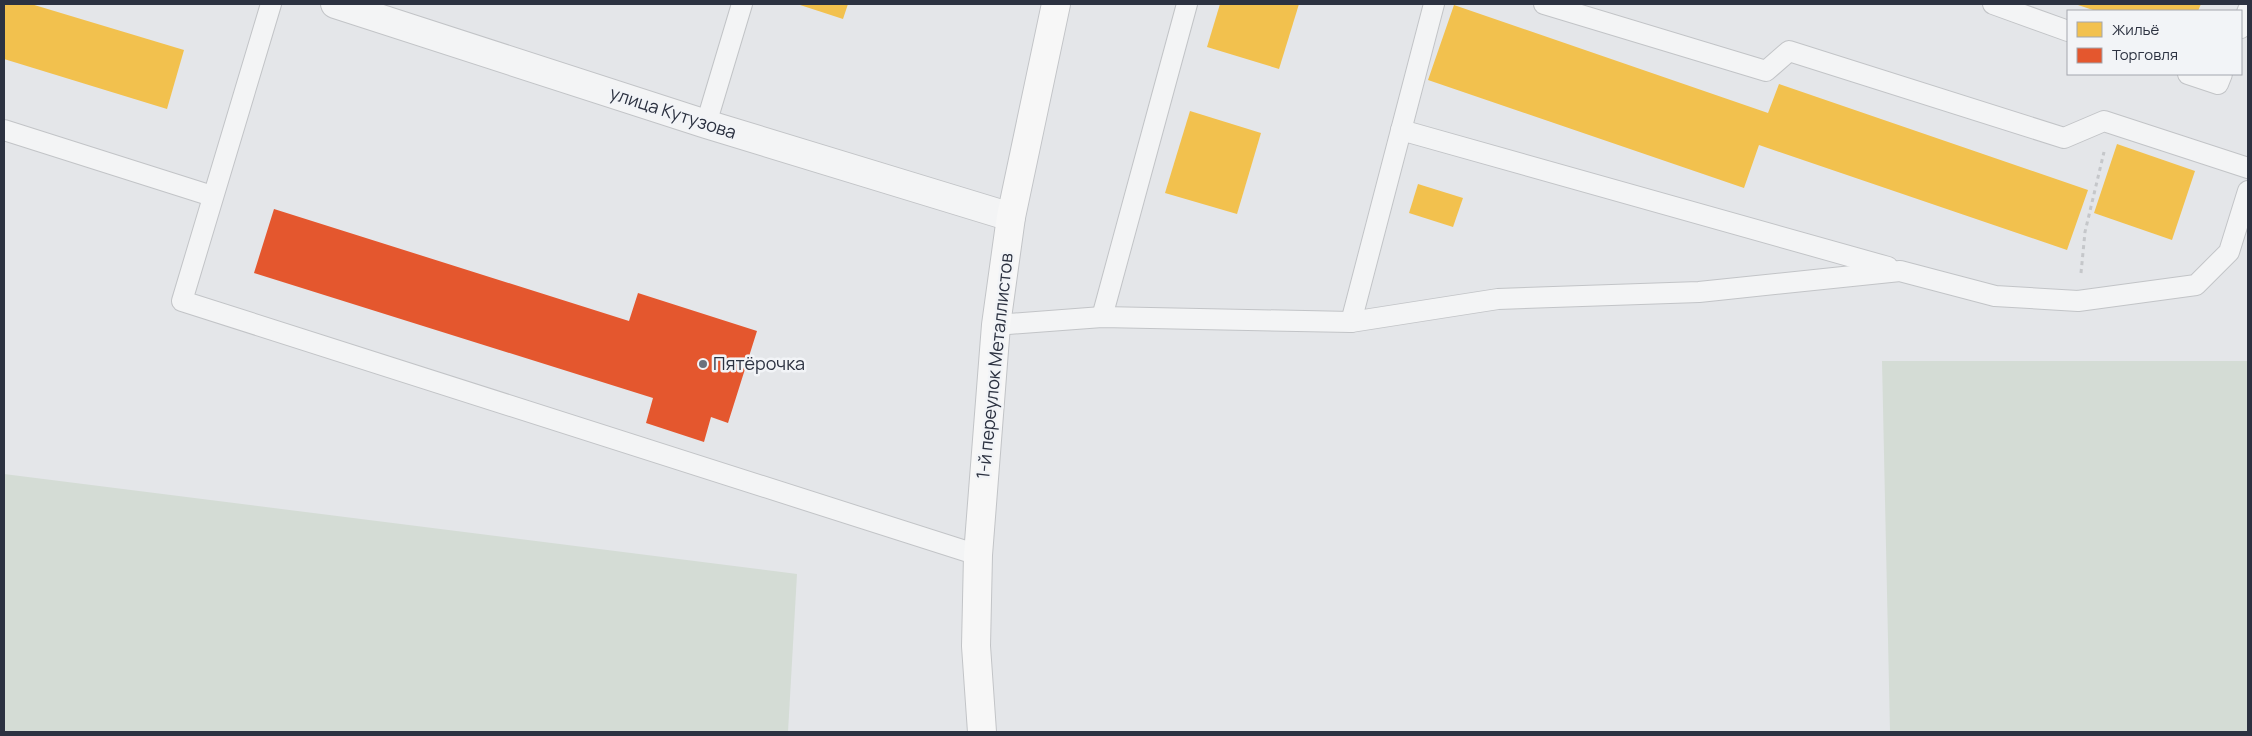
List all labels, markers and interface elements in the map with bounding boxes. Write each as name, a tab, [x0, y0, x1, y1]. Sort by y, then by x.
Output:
legend	[2067, 10, 2242, 75]
text: Жильё	[2112, 19, 2160, 40]
text: Торговля	[2112, 44, 2178, 65]
street label: улица Кутузова	[607, 80, 740, 144]
street label: 1-й переулок Металлистов	[970, 251, 1018, 480]
place label: Пятёрочка	[713, 351, 805, 375]
marker: Пятёрочка	[697, 358, 709, 370]

